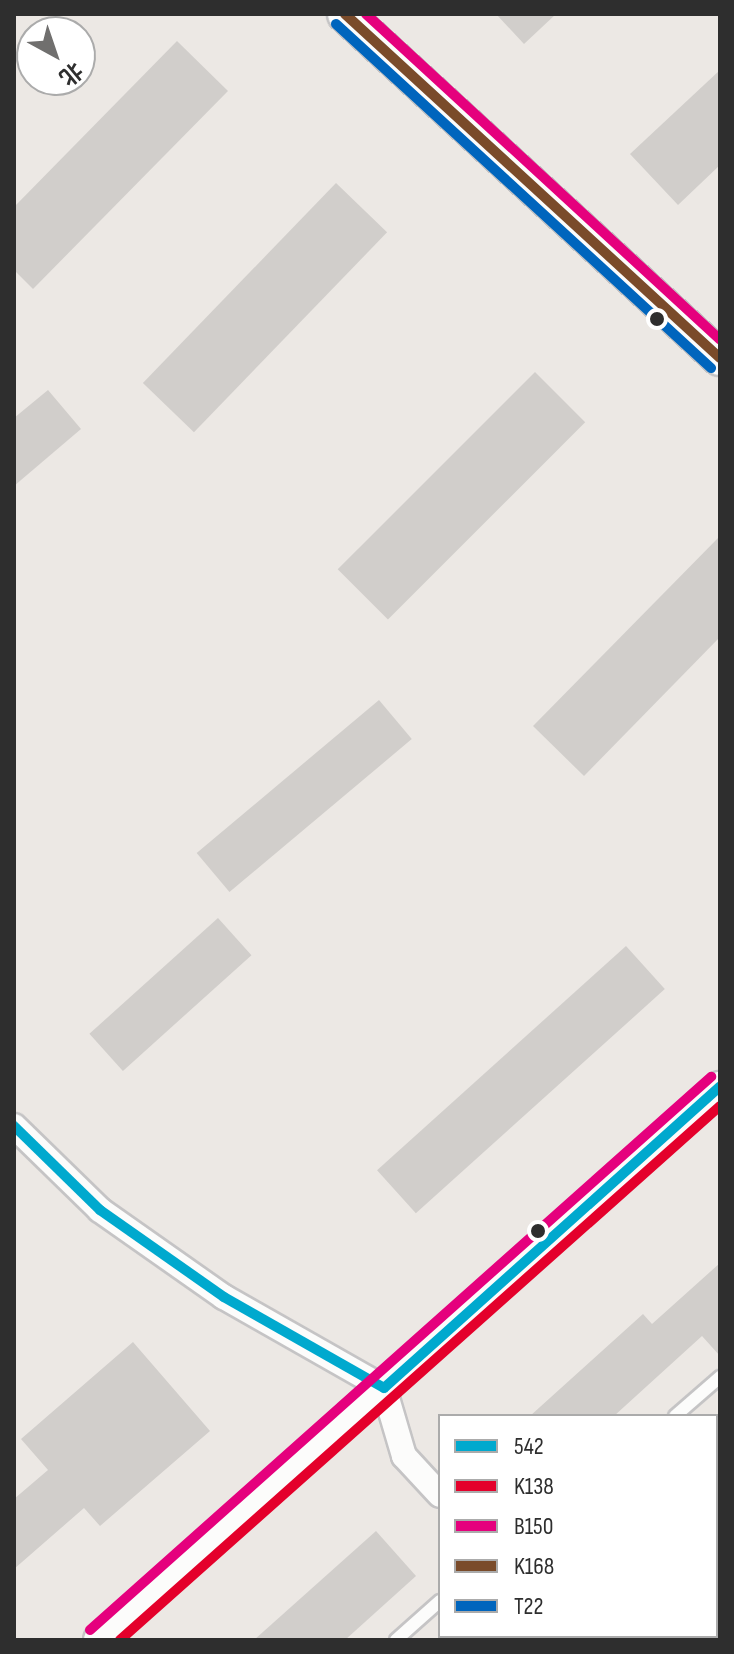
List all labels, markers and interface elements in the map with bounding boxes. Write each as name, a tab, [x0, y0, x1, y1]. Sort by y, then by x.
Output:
north arrow	[16, 16, 96, 96]
text: 北	[53, 56, 88, 91]
unlabelled marker	[649, 311, 665, 327]
unlabelled marker	[530, 1223, 546, 1239]
legend	[438, 1414, 718, 1638]
text: 542	[514, 1432, 544, 1461]
text: K138	[514, 1472, 554, 1501]
text: B150	[514, 1512, 553, 1541]
text: K168	[514, 1552, 554, 1581]
text: T22	[514, 1592, 543, 1621]

